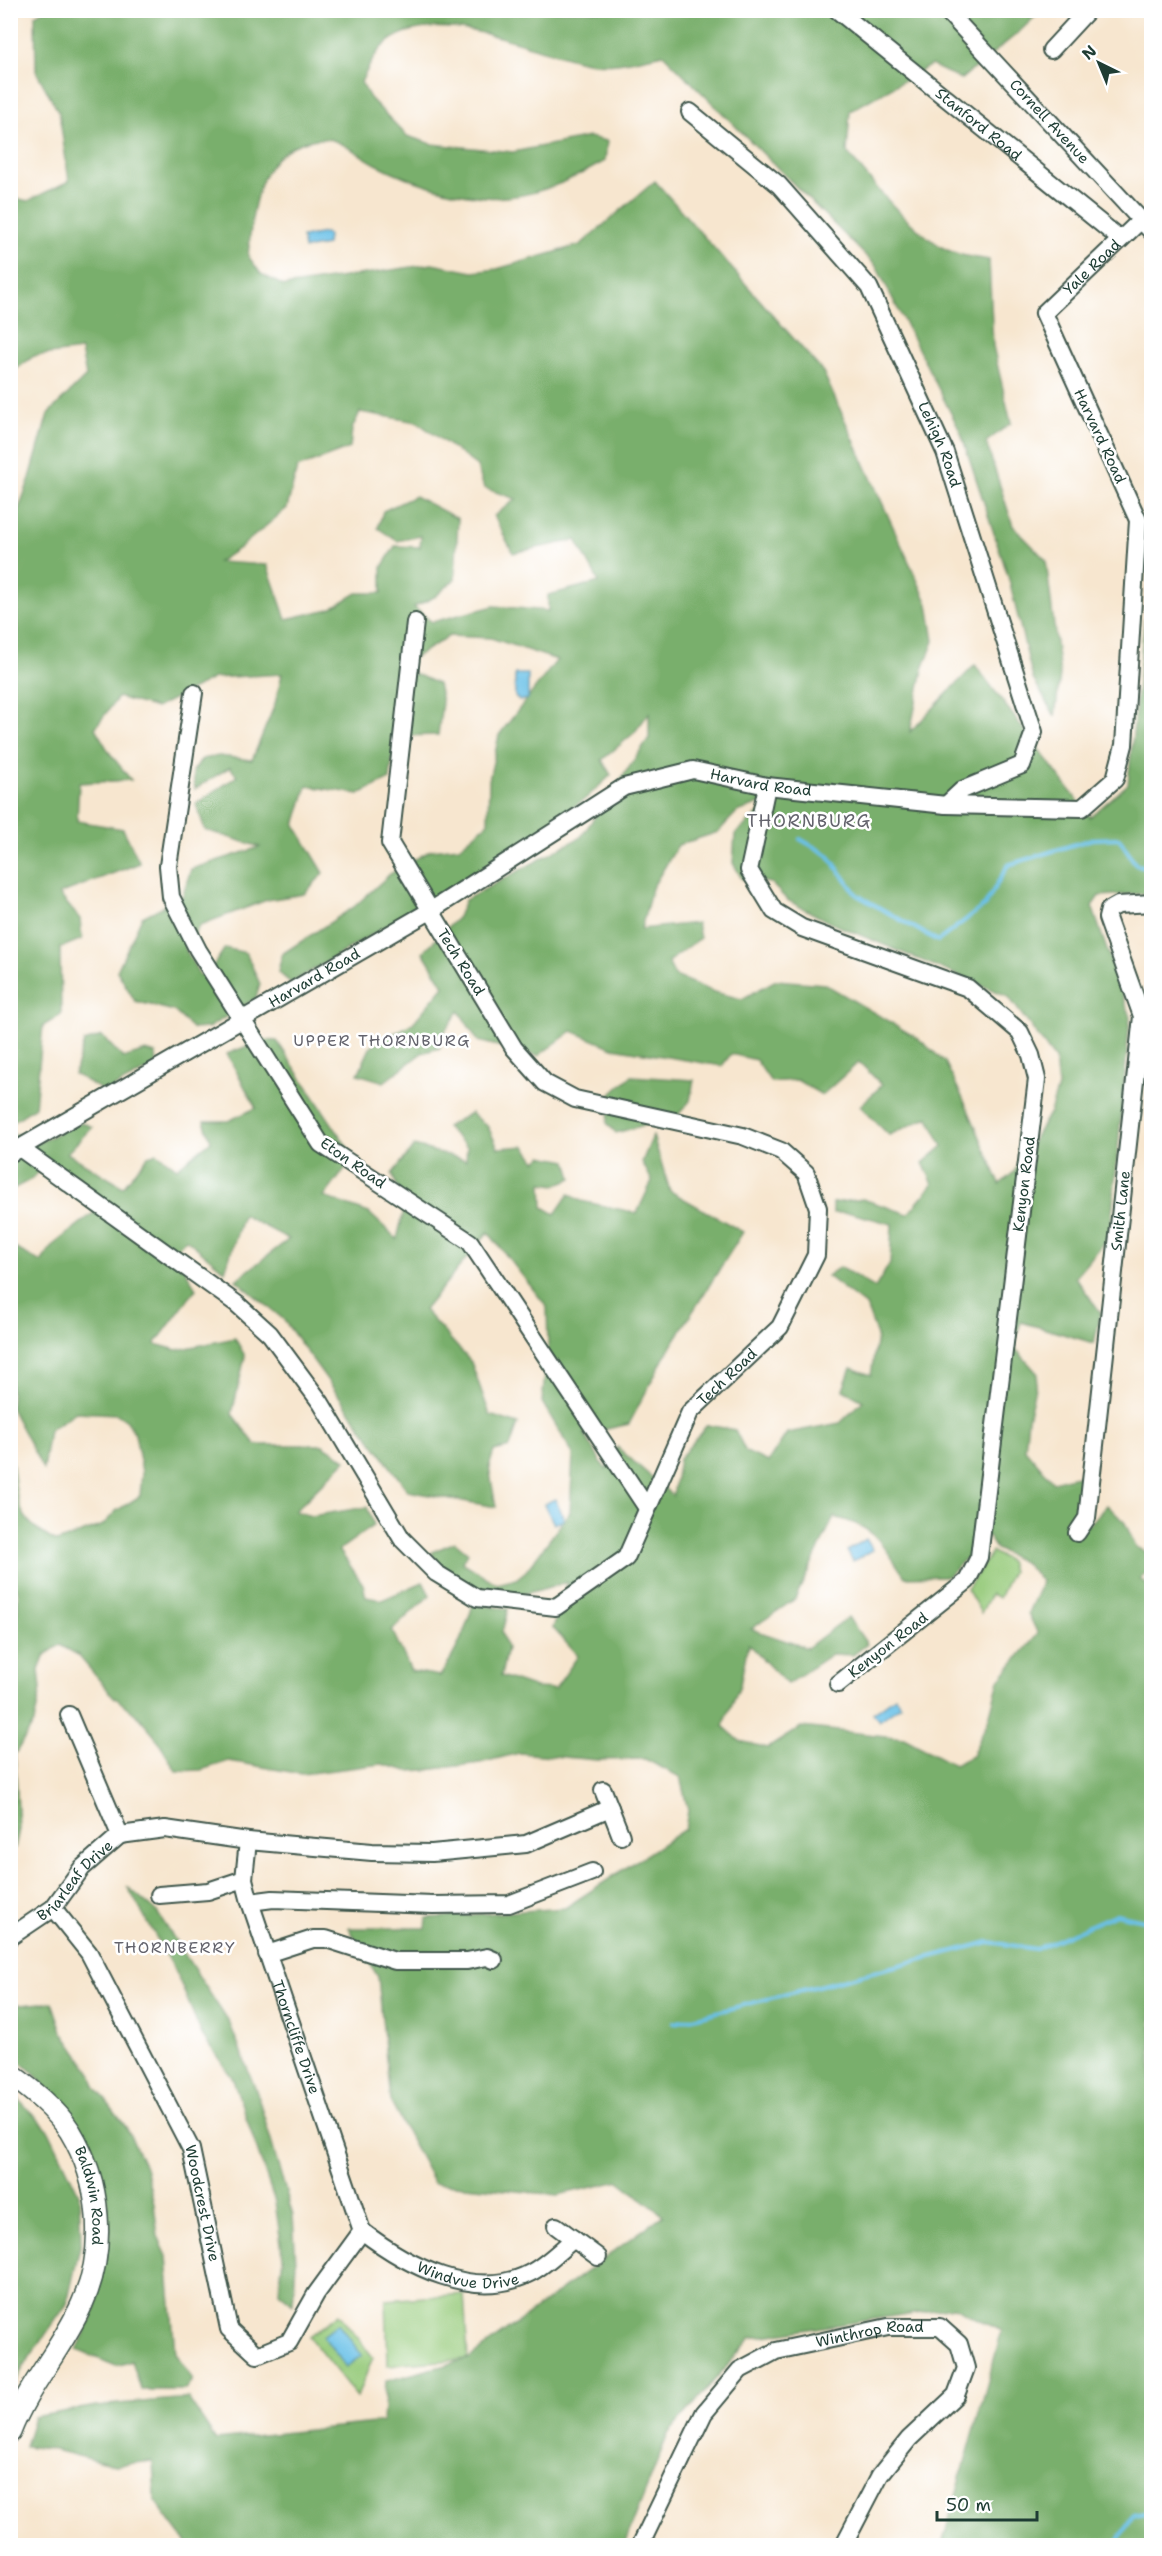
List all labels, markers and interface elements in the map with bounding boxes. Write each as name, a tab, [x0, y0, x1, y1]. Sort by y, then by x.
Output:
north arrow	[1069, 33, 1129, 93]
text: N	[1077, 40, 1101, 64]
street label: Cornell Avenue	[1005, 75, 1094, 168]
street label: Stanford Road	[931, 83, 1026, 166]
street label: Yale Road	[1059, 234, 1125, 299]
street label: Harvard Road	[1069, 385, 1131, 487]
street label: Lehigh Road	[913, 399, 966, 490]
street label: Harvard Road	[708, 764, 813, 801]
district label: THORNBURG	[746, 809, 872, 833]
street label: Tech Road	[433, 925, 490, 1000]
street label: Harvard Road	[265, 943, 364, 1012]
district label: UPPER THORNBURG	[293, 1030, 471, 1051]
street label: Eton Road	[316, 1133, 390, 1193]
street label: Kenyon Road	[1008, 1135, 1040, 1233]
street label: Smith Lane	[1106, 1170, 1135, 1252]
street label: Tech Road	[693, 1344, 762, 1410]
street label: Kenyon Road	[844, 1607, 932, 1682]
street label: Briarleaf Drive	[33, 1835, 117, 1926]
district label: THORNBERRY	[114, 1937, 236, 1958]
street label: Thorncliffe Drive	[267, 1978, 325, 2097]
street label: Baldwin Road	[70, 2143, 108, 2246]
street label: Woodcrest Drive	[180, 2143, 225, 2263]
street label: Windvue Drive	[414, 2257, 521, 2293]
street label: Winthrop Road	[814, 2317, 924, 2352]
scale bar	[937, 2484, 1038, 2522]
text: 50 m	[946, 2493, 991, 2517]

